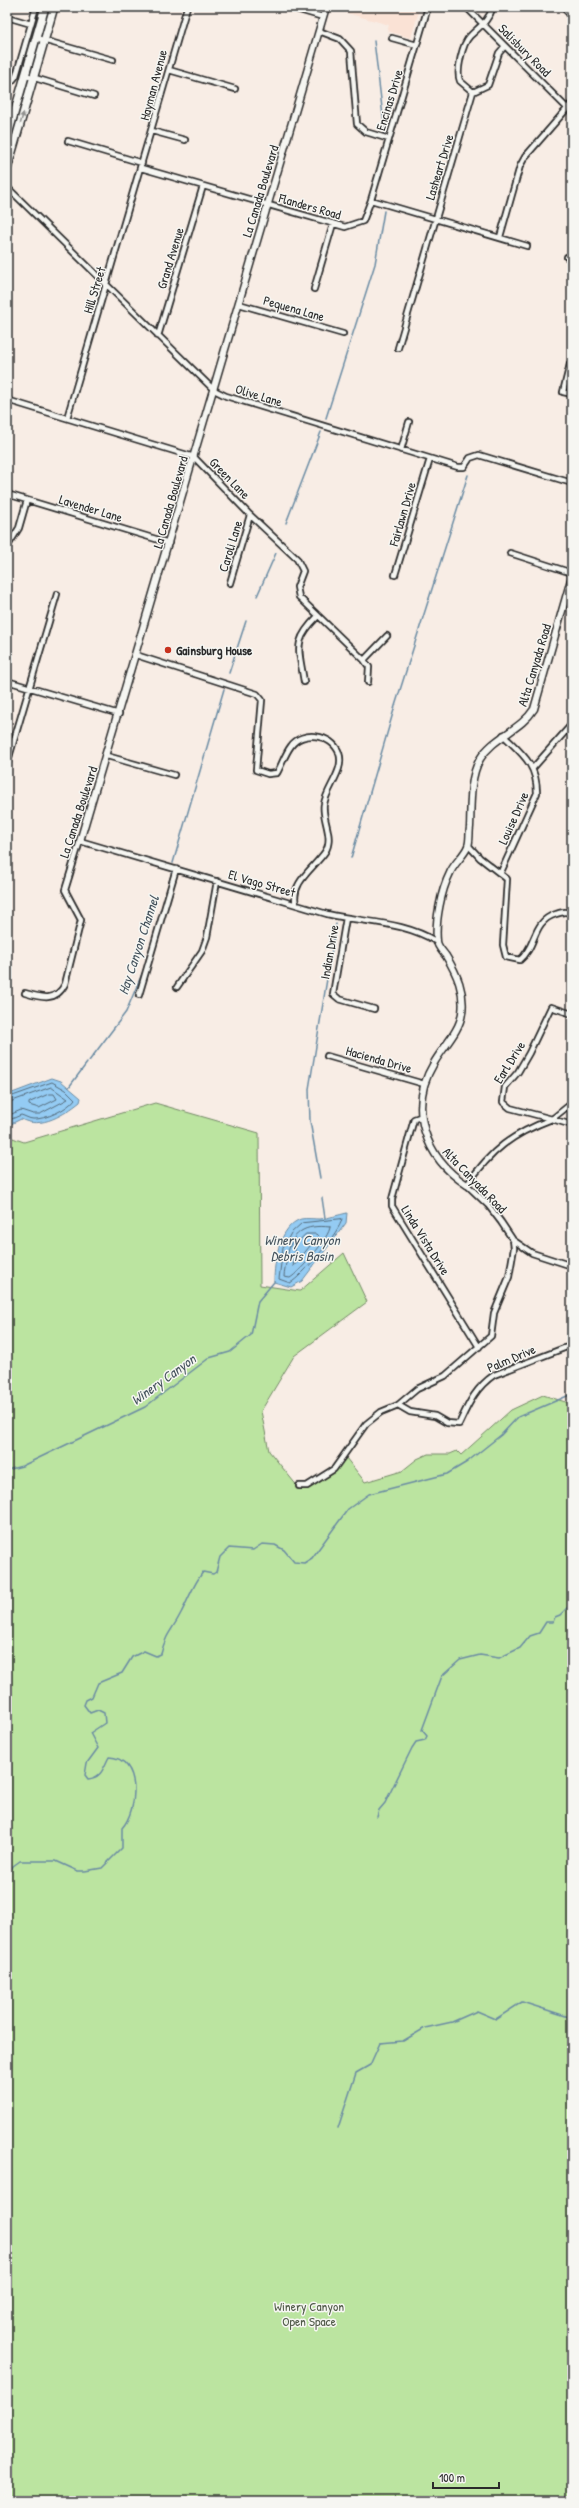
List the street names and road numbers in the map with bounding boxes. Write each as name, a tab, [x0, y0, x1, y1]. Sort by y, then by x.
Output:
street label: Salisbury Road	[495, 20, 555, 80]
street label: Hayman Avenue	[135, 48, 171, 122]
street label: Encinas Drive	[371, 67, 407, 133]
street label: Lasheart Drive	[421, 132, 457, 202]
street label: La Canada Boulevard	[237, 143, 283, 239]
street label: Flanders Road	[276, 188, 343, 223]
street label: Grand Avenue	[152, 225, 188, 291]
street label: Hill Street	[78, 264, 110, 316]
street label: Pequena Lane	[261, 291, 327, 325]
street label: Olive Lane	[233, 379, 285, 411]
street label: Green Lane	[206, 453, 254, 503]
street label: La Canada Boulevard	[148, 454, 192, 550]
street label: Fairlawn Drive	[384, 480, 420, 549]
street label: Lavender Lane	[57, 490, 125, 526]
street label: Caroli Lane	[214, 518, 246, 574]
street label: Alta Canyada Road	[513, 621, 555, 709]
street label: La Canada Boulevard	[55, 764, 101, 860]
street label: Louise Drive	[493, 789, 533, 847]
street label: El Vago Street	[226, 865, 298, 901]
street label: Indian Drive	[315, 923, 343, 981]
street label: Earl Drive	[489, 1037, 529, 1087]
street label: Hacienda Drive	[344, 1041, 414, 1077]
street label: Alta Canyada Road	[439, 1143, 511, 1217]
street label: Linda Vista Drive	[397, 1202, 455, 1278]
street label: Palm Drive	[484, 1340, 538, 1376]

